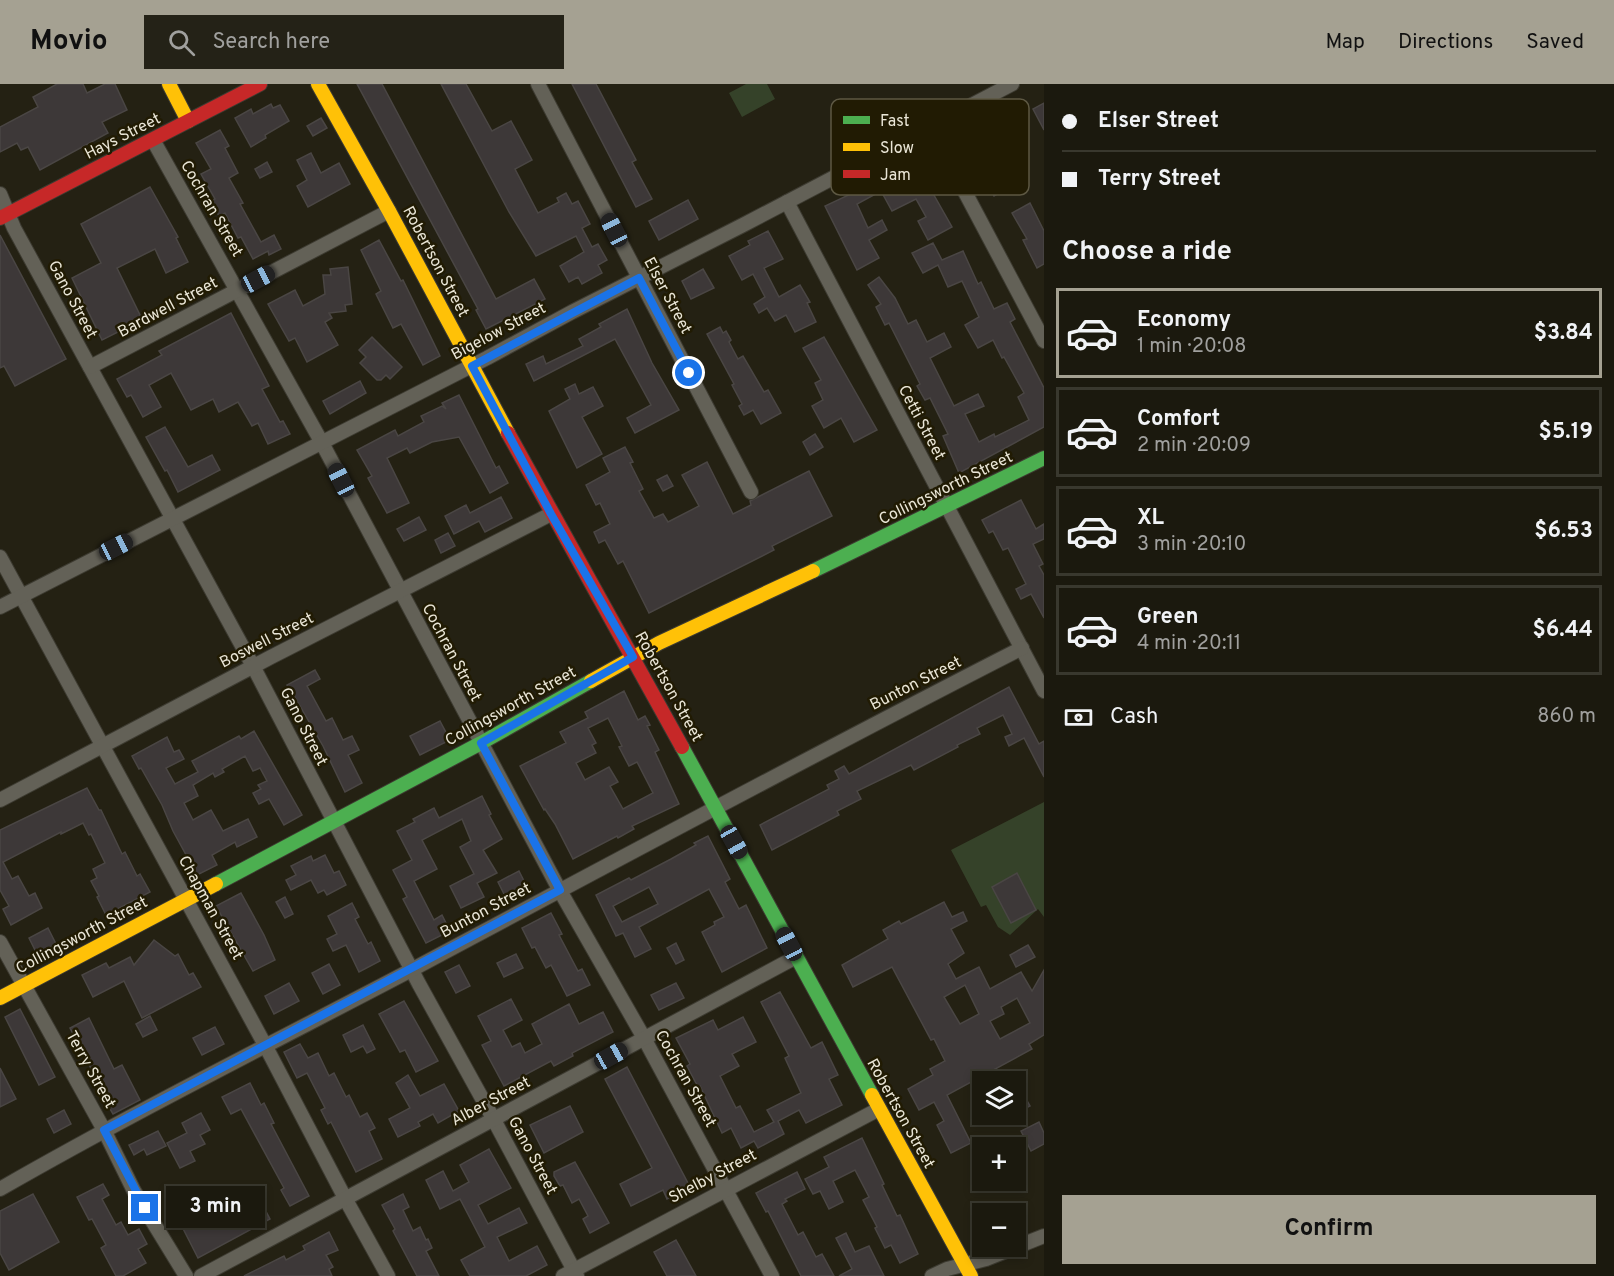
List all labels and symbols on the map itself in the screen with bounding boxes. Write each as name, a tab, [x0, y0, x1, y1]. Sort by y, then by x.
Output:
legend	[831, 99, 1029, 195]
street label: Hays Street	[82, 109, 164, 165]
text: Fast	[880, 112, 910, 132]
text: Slow	[880, 139, 914, 159]
street label: Cochran Street	[175, 157, 247, 261]
text: Jam	[880, 166, 911, 186]
street label: Robertson Street	[397, 203, 473, 321]
car	[598, 210, 630, 250]
street label: Elser Street	[638, 254, 696, 338]
street label: Gano Street	[43, 258, 101, 342]
car	[238, 263, 278, 295]
street label: Bardwell Street	[115, 273, 221, 343]
street label: Bigelow Street	[448, 299, 550, 365]
route start	[675, 359, 702, 386]
street label: Cetti Street	[893, 382, 949, 464]
street label: Collingsworth Street	[876, 448, 1016, 530]
car	[325, 460, 357, 500]
car	[96, 531, 136, 563]
street label: Cochran Street	[417, 601, 485, 705]
street label: Boswell Street	[217, 609, 317, 673]
street label: Robertson Street	[630, 629, 706, 745]
street label: Bunton Street	[867, 652, 965, 716]
street label: Collingsworth Street	[442, 663, 580, 751]
street label: Gano Street	[275, 684, 331, 770]
car	[717, 822, 751, 862]
street label: Chapman Street	[173, 852, 247, 964]
street label: Bunton Street	[437, 879, 535, 943]
street label: Collingsworth Street	[13, 893, 151, 979]
car	[773, 924, 805, 964]
street label: Cochran Street	[650, 1027, 720, 1131]
street label: Terry Street	[61, 1028, 119, 1112]
car	[591, 1039, 631, 1073]
street label: Robertson Street	[862, 1056, 938, 1172]
street label: Alber Street	[448, 1073, 534, 1131]
street label: Gano Street	[503, 1114, 561, 1198]
street label: Shelby Street	[666, 1145, 760, 1209]
callout: 3 min	[166, 1187, 265, 1229]
route end	[131, 1194, 158, 1221]

